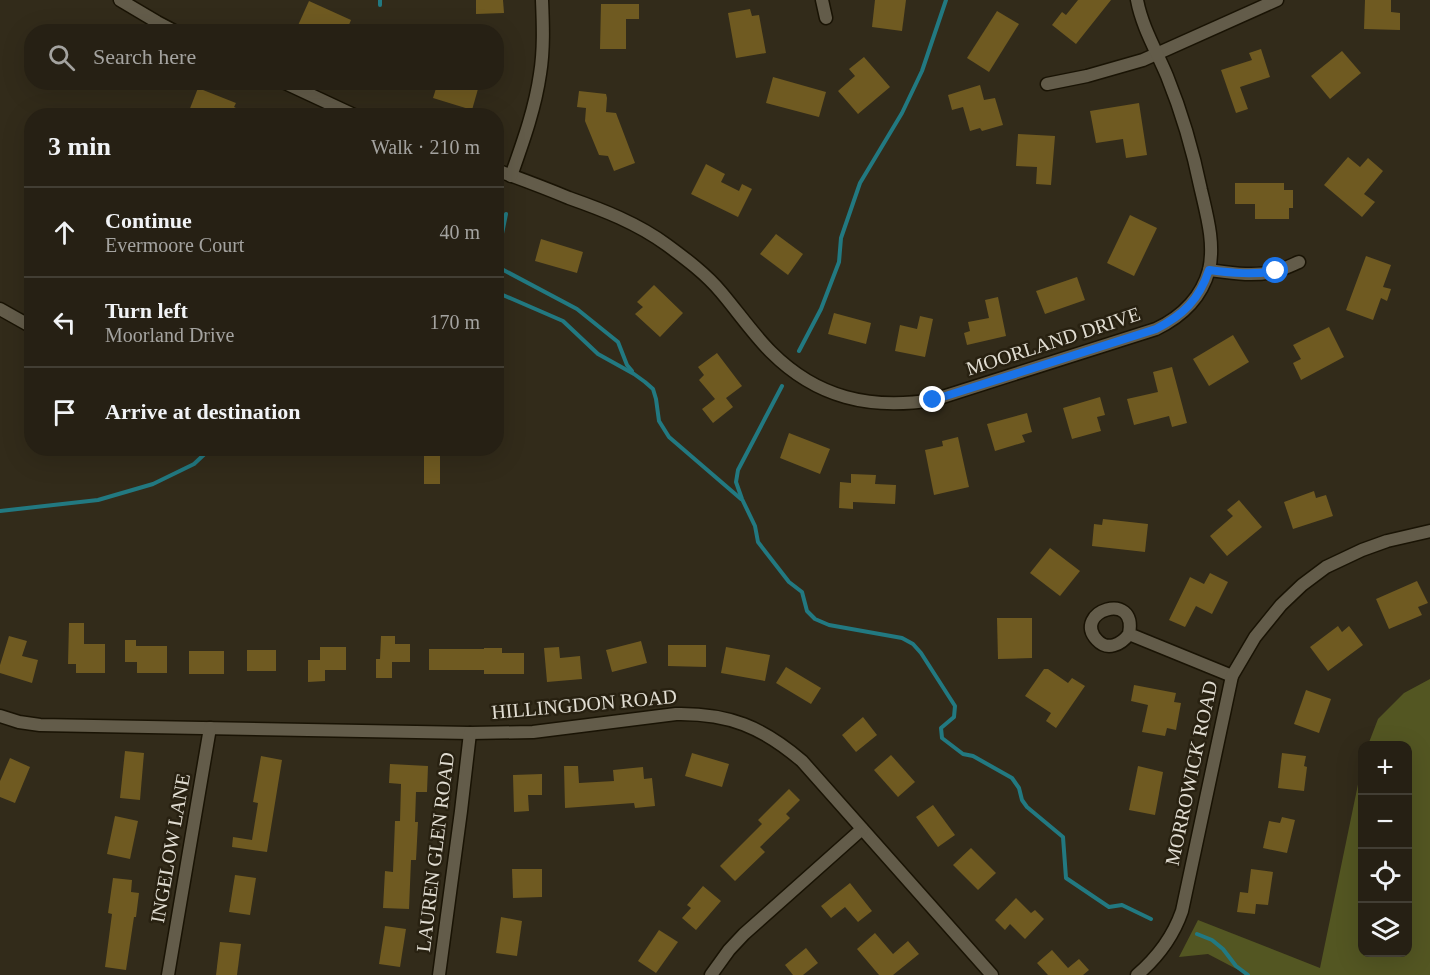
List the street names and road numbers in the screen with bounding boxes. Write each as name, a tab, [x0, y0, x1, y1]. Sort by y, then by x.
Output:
street label: MOORLAND DRIVE	[963, 302, 1143, 380]
street label: MORROWICK ROAD	[1161, 679, 1221, 867]
street label: HILLINGDON ROAD	[490, 685, 678, 723]
street label: LAUREN GLEN ROAD	[412, 751, 458, 953]
street label: INGELOW LANE	[146, 772, 194, 924]

